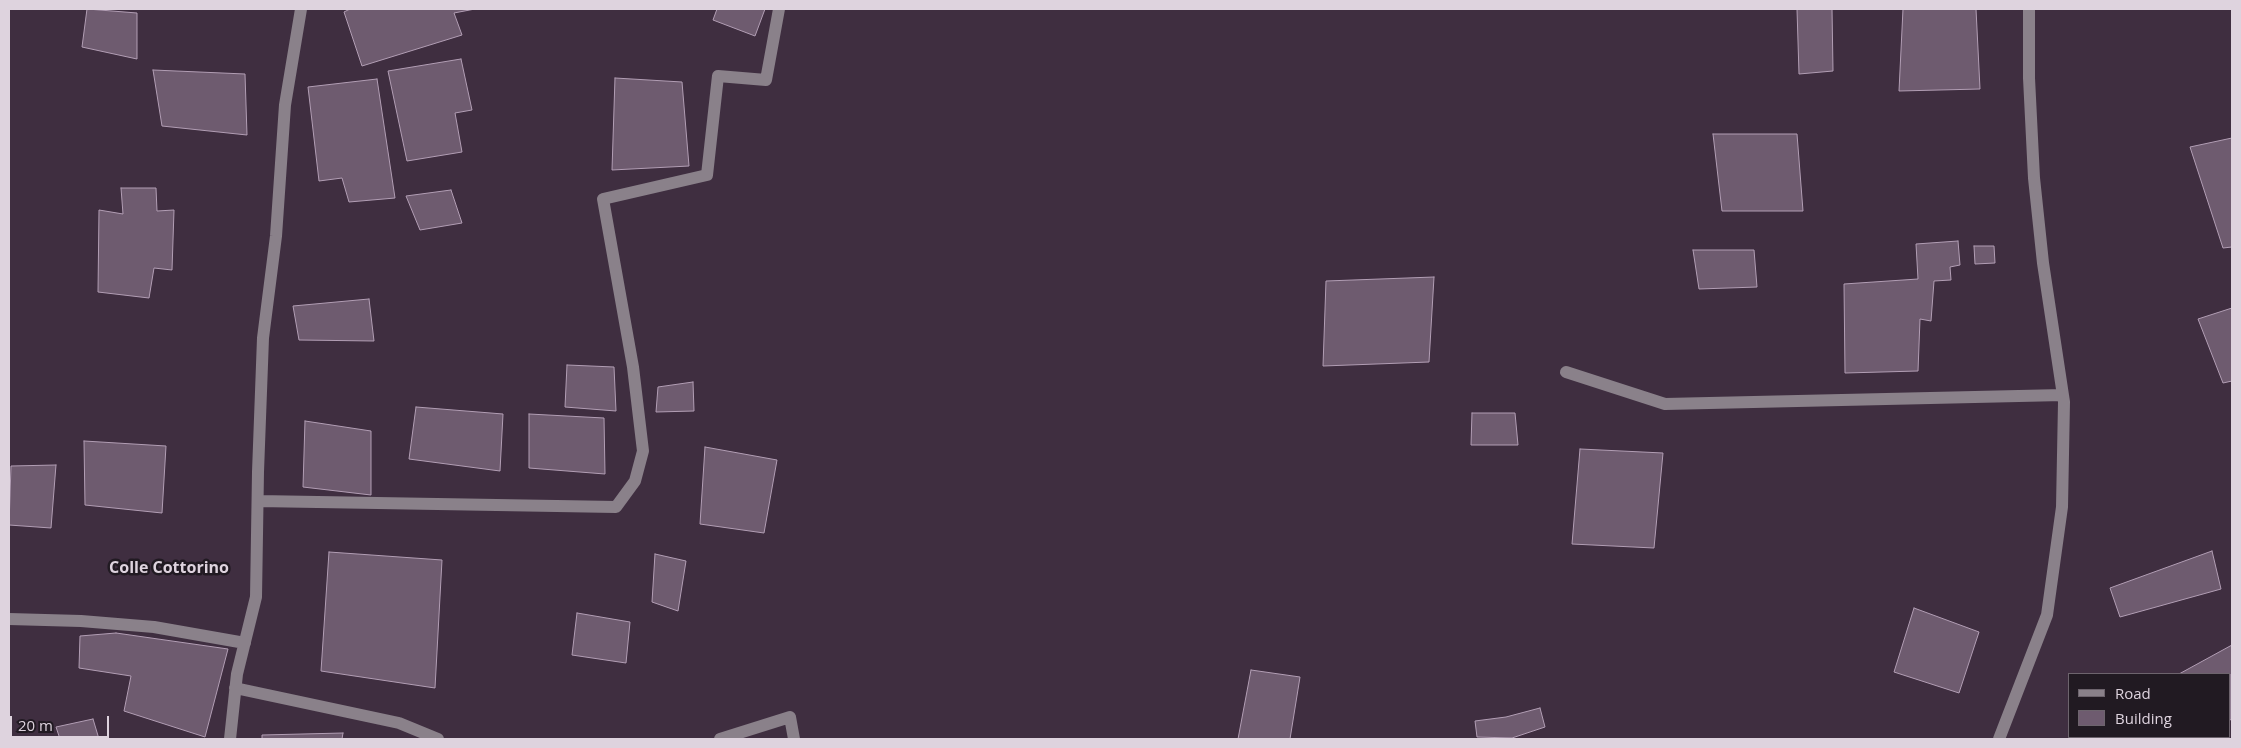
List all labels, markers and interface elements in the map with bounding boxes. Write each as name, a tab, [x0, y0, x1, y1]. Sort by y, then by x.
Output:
district label: Colle Cottorino	[109, 558, 229, 578]
legend	[2068, 673, 2231, 738]
text: Road	[2115, 683, 2151, 703]
scale bar	[12, 706, 111, 738]
text: Building	[2115, 708, 2172, 728]
text: 20 m	[18, 715, 53, 735]

